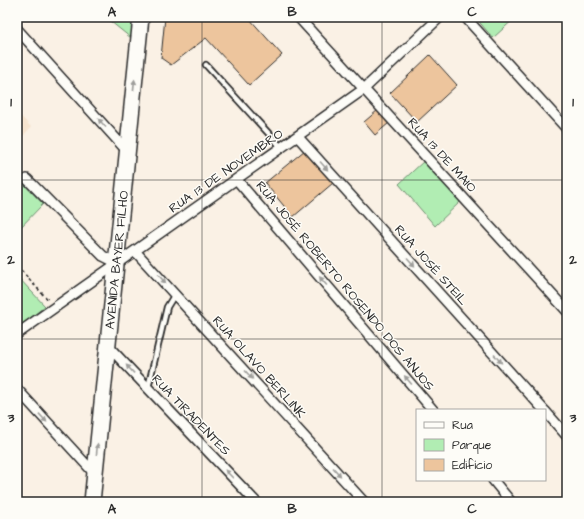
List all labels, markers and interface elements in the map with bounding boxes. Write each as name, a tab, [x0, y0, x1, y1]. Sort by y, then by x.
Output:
text: A	[108, 3, 117, 21]
text: B	[287, 3, 297, 21]
text: C	[467, 3, 477, 21]
one-way arrow	[131, 79, 138, 92]
text: 1	[10, 93, 12, 111]
text: 1	[572, 93, 574, 111]
street label: RUA 13 DE MAIO	[404, 114, 481, 196]
one-way arrow	[97, 118, 106, 128]
street label: RUA 13 DE NOVEMBRO	[165, 125, 287, 217]
one-way arrow	[320, 160, 329, 171]
street label: RUA JOSÉ ROBERTO ROSENDO DOS ANJOS	[252, 177, 438, 395]
street label: AVENIDA BAYER FILHO	[101, 189, 133, 330]
street label: RUA JOSÉ STEIL	[390, 221, 472, 309]
text: 2	[6, 251, 15, 269]
text: 2	[568, 251, 577, 269]
one-way arrow	[406, 258, 415, 267]
one-way arrow	[157, 274, 166, 284]
one-way arrow	[319, 276, 328, 287]
street label: RUA OLAVO BERLINK	[208, 312, 310, 422]
one-way arrow	[493, 354, 503, 364]
one-way arrow	[126, 365, 135, 374]
street label: RUA TIRADENTES	[148, 371, 234, 459]
one-way arrow	[244, 371, 253, 380]
one-way arrow	[403, 375, 412, 386]
text: 3	[7, 409, 15, 427]
legend	[416, 409, 546, 481]
text: 3	[569, 409, 577, 427]
one-way arrow	[39, 412, 48, 423]
text: Rua	[452, 417, 473, 434]
text: Parque	[452, 437, 492, 454]
one-way arrow	[94, 443, 100, 455]
text: Edifício	[452, 457, 492, 474]
one-way arrow	[332, 467, 341, 477]
one-way arrow	[224, 469, 234, 479]
text: A	[108, 500, 117, 518]
text: B	[287, 500, 297, 518]
text: C	[467, 500, 477, 518]

